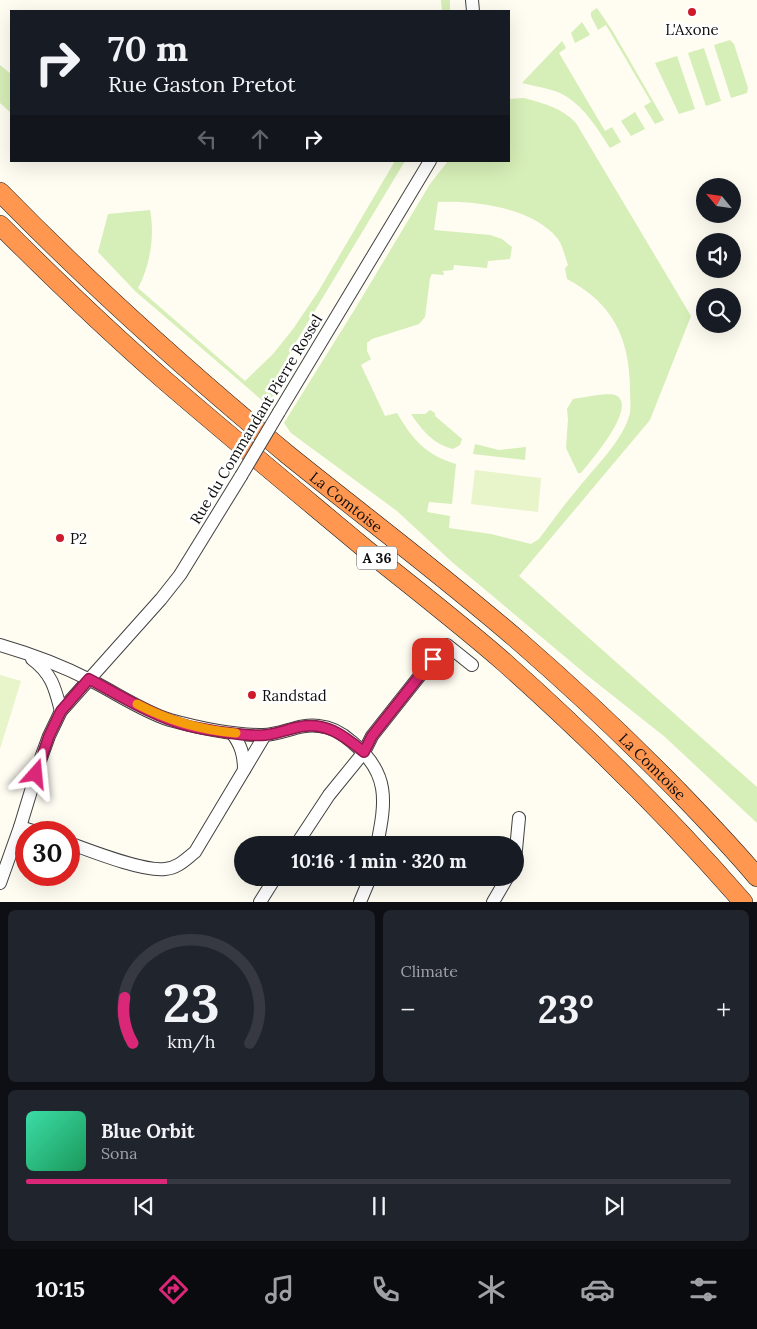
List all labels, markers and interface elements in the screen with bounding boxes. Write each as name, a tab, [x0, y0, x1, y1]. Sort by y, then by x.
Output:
marker: L'Axone	[686, 6, 698, 18]
place label: L'Axone	[665, 20, 719, 39]
text: 70 m	[108, 26, 188, 71]
icon: right	[25, 30, 90, 95]
text: Rue Gaston Pretot	[108, 70, 296, 98]
icon: left	[193, 125, 221, 153]
icon: ahead	[246, 125, 274, 153]
icon: right	[299, 125, 327, 153]
north arrow	[696, 178, 741, 222]
map controls	[696, 178, 741, 333]
button: sound	[696, 233, 741, 278]
button: search	[696, 288, 741, 333]
street label: Rue du Commandant Pierre Rossel	[186, 311, 326, 527]
street label: La Comtoise	[306, 467, 387, 536]
place label: P2	[70, 529, 87, 548]
marker: P2	[54, 532, 66, 544]
road number: A 36	[357, 546, 397, 570]
pin	[412, 638, 454, 680]
icon: arrive	[419, 645, 447, 673]
place label: Randstad	[262, 686, 327, 705]
marker: Randstad	[246, 689, 258, 701]
street label: La Comtoise	[615, 729, 690, 803]
position arrow	[9, 747, 61, 799]
speed limit sign: 30	[15, 821, 80, 886]
text: 10:16 · 1 min · 320 m	[291, 849, 467, 873]
text: Climate	[401, 961, 458, 981]
text: 23	[163, 970, 220, 1036]
text: 23°	[538, 985, 594, 1033]
text: −	[401, 992, 415, 1028]
text: +	[716, 992, 731, 1028]
text: km/h	[167, 1030, 216, 1053]
text: Blue Orbit	[101, 1119, 195, 1143]
text: Sona	[101, 1143, 137, 1163]
icon: previous	[130, 1192, 158, 1220]
icon: pause	[365, 1192, 393, 1220]
icon: next	[600, 1192, 628, 1220]
icon: directions	[156, 1272, 191, 1307]
icon: music	[262, 1272, 297, 1307]
icon: phone	[368, 1272, 403, 1307]
icon: climate	[474, 1272, 509, 1307]
icon: car	[580, 1272, 615, 1307]
icon: filters	[686, 1272, 721, 1307]
text: 10:15	[36, 1275, 85, 1303]

